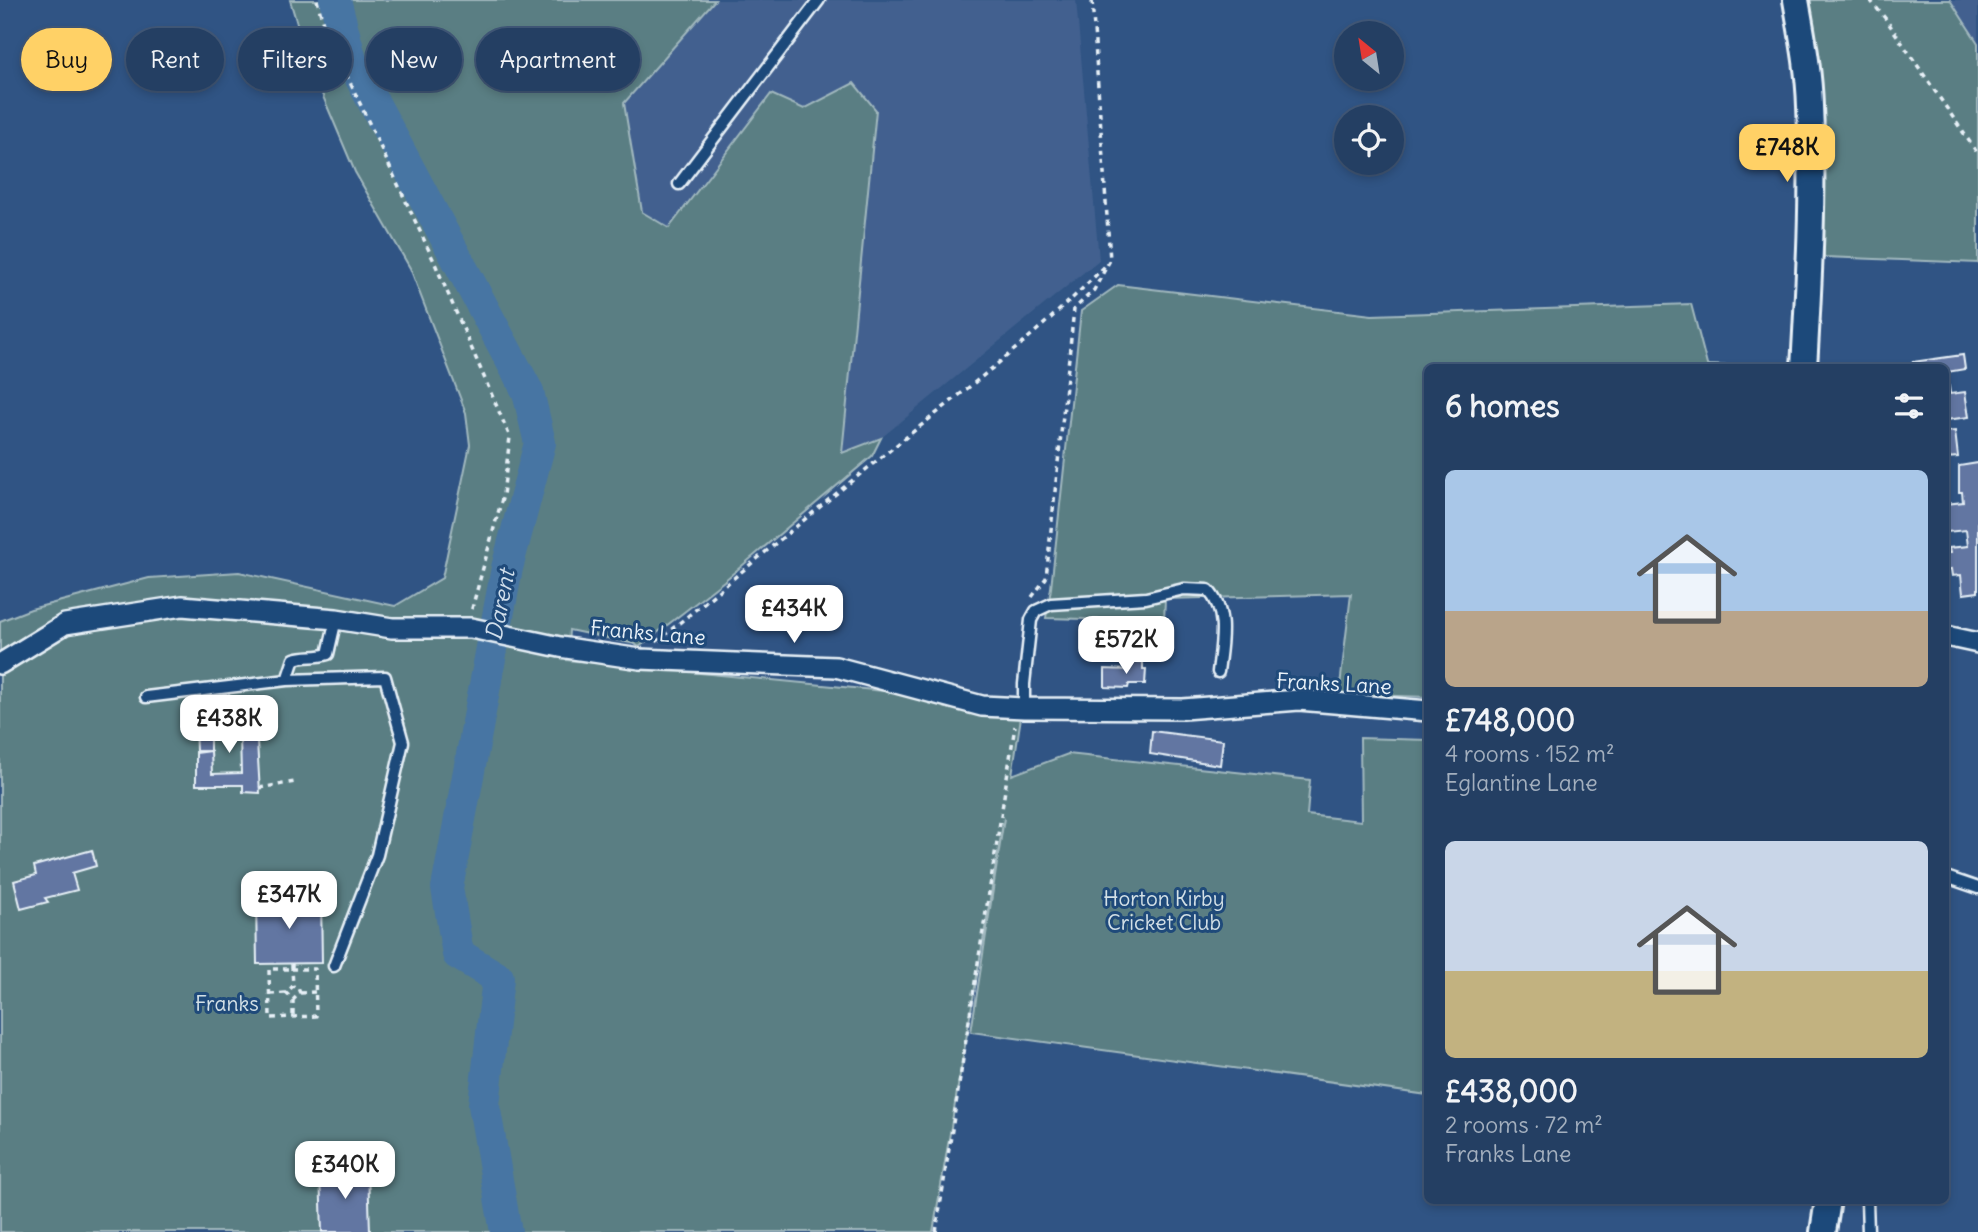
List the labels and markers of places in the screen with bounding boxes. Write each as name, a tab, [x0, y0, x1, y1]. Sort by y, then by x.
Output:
pin: £748K	[1738, 124, 1836, 184]
pin: £434K	[745, 586, 843, 645]
pin: £572K	[1077, 616, 1175, 676]
pin: £438K	[180, 696, 278, 755]
pin: £347K	[240, 872, 338, 931]
pin: £340K	[296, 1142, 394, 1201]

